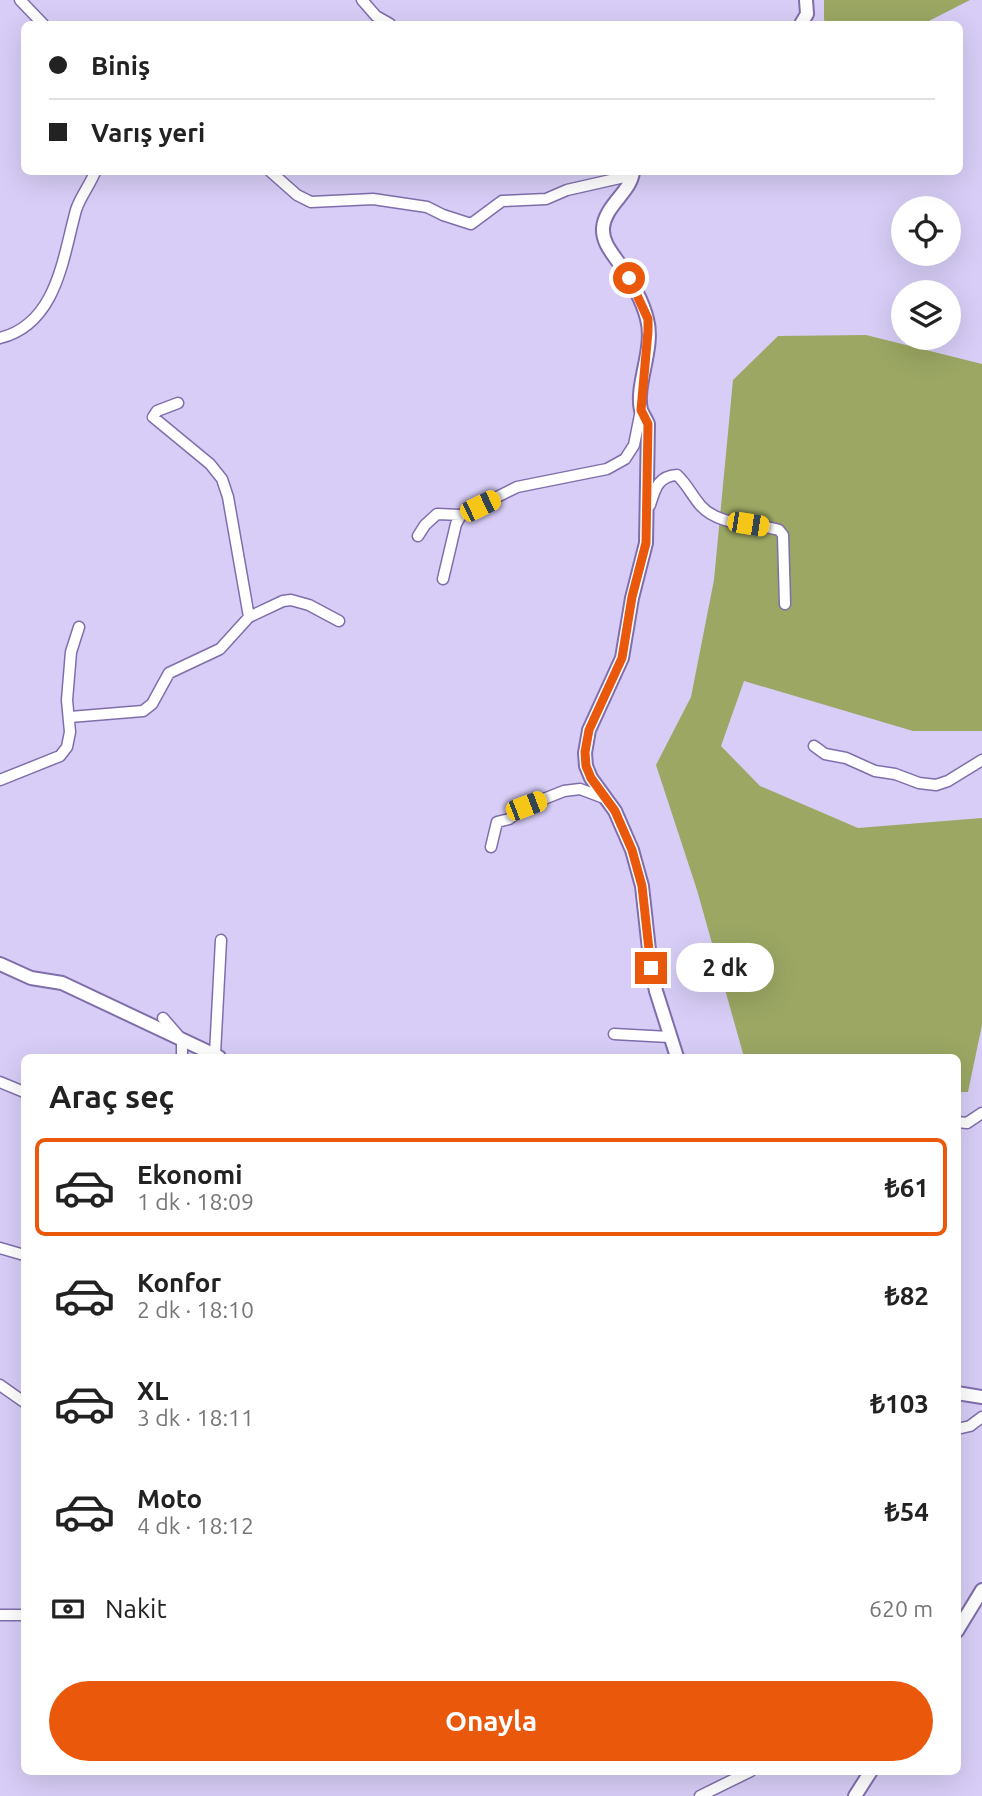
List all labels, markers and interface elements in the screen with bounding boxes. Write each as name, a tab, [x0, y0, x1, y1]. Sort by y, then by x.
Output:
text: Biniş	[91, 51, 150, 80]
text: Varış yeri	[91, 118, 205, 147]
map controls	[891, 196, 961, 350]
button: locate	[891, 196, 961, 266]
route start	[613, 262, 645, 294]
button: layers	[891, 280, 961, 350]
car	[457, 487, 504, 525]
car	[726, 510, 771, 538]
car	[503, 789, 550, 823]
callout: 2 dk	[676, 944, 774, 992]
route end	[635, 952, 667, 984]
text: 2 dk	[702, 955, 748, 980]
text: Araç seç	[49, 1078, 174, 1114]
icon: car	[53, 1156, 116, 1219]
text: Ekonomi	[137, 1160, 242, 1189]
text: ₺61	[885, 1173, 929, 1202]
text: 1 dk · 18:09	[137, 1189, 254, 1214]
icon: car	[53, 1264, 116, 1327]
text: Konfor	[137, 1268, 221, 1297]
text: ₺82	[885, 1281, 929, 1310]
text: 2 dk · 18:10	[137, 1297, 254, 1322]
icon: car	[53, 1372, 116, 1435]
text: XL	[137, 1376, 168, 1405]
text: ₺103	[870, 1389, 929, 1418]
text: 3 dk · 18:11	[137, 1405, 254, 1430]
icon: car	[53, 1480, 116, 1543]
text: Moto	[137, 1484, 202, 1513]
text: ₺54	[885, 1497, 929, 1526]
text: 4 dk · 18:12	[137, 1513, 254, 1538]
icon: cash	[49, 1590, 87, 1628]
text: Nakit	[105, 1594, 167, 1623]
text: 620 m	[869, 1596, 933, 1621]
button: Onayla	[49, 1681, 933, 1761]

